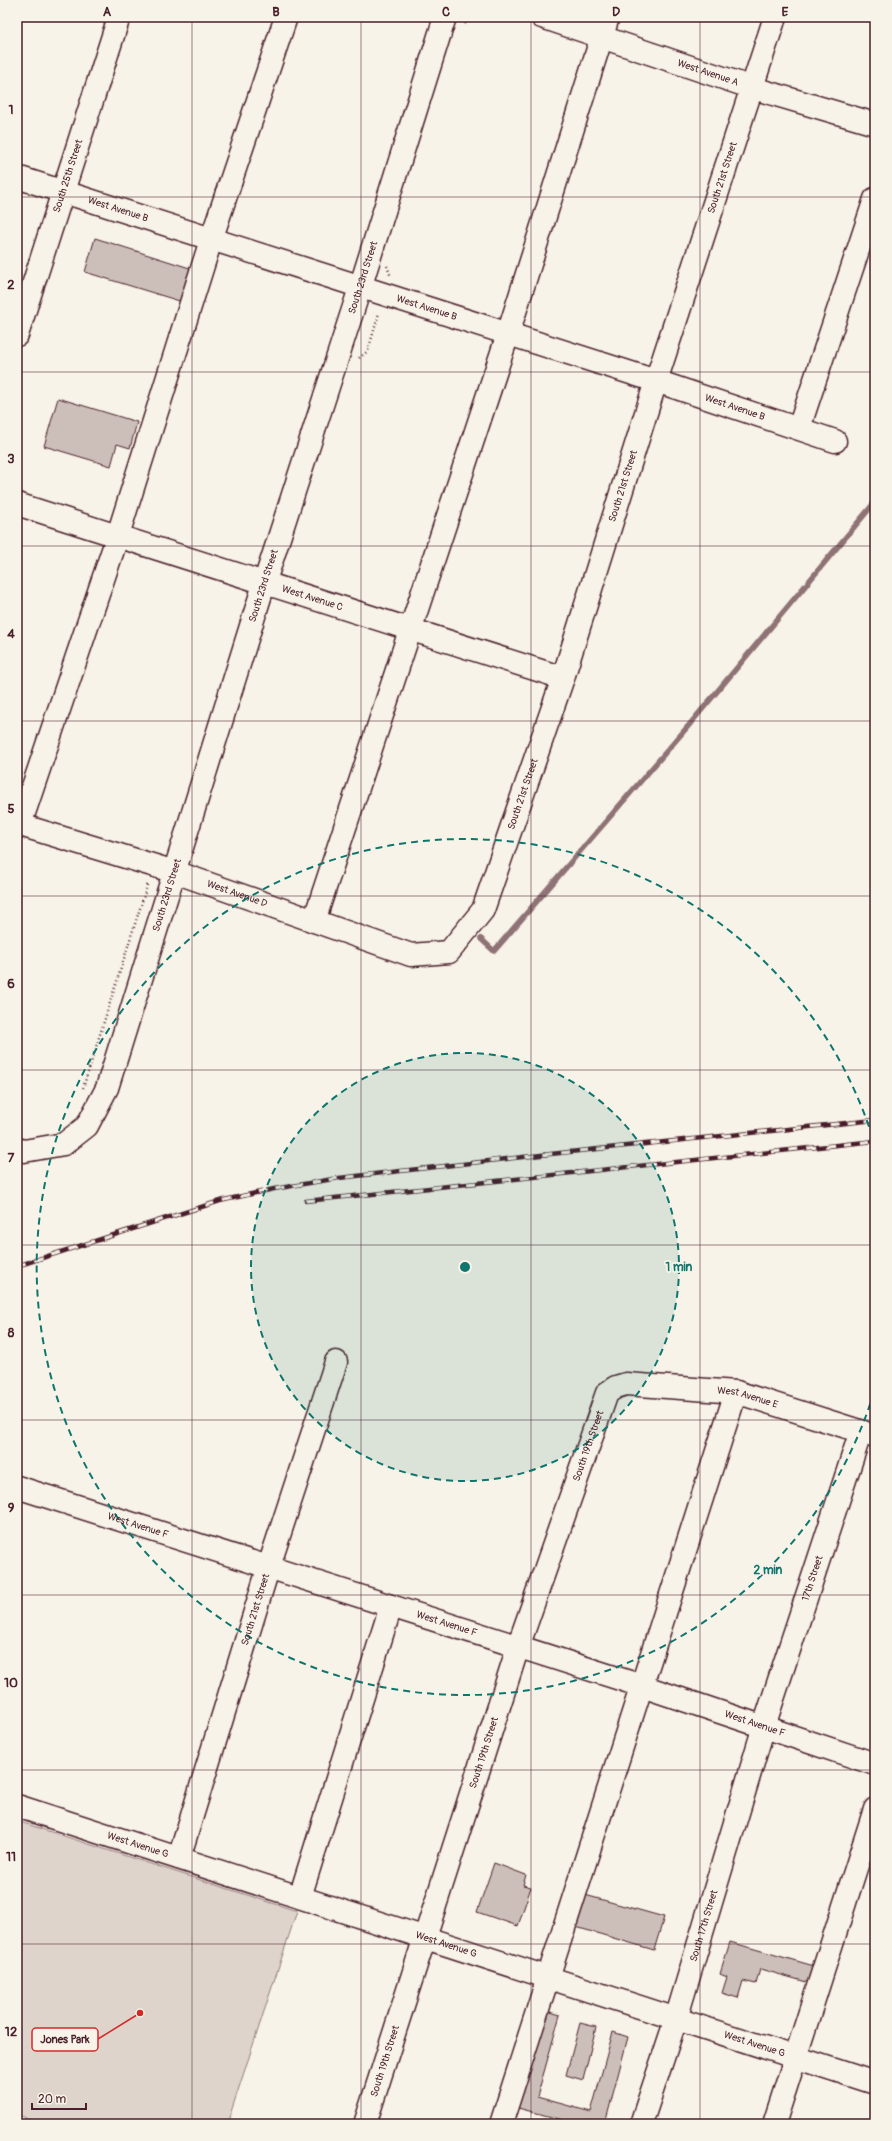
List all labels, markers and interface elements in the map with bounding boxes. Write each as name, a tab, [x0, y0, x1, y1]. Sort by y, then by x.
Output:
text: A	[103, 4, 112, 20]
text: B	[272, 4, 280, 20]
text: C	[442, 4, 450, 20]
text: D	[612, 4, 620, 20]
text: E	[782, 4, 789, 20]
street label: West Avenue A	[676, 57, 740, 89]
text: 1	[8, 102, 14, 118]
street label: South 25th Street	[51, 137, 86, 214]
street label: South 21st Street	[705, 139, 740, 215]
street label: West Avenue B	[86, 194, 150, 225]
street label: South 23rd Street	[346, 239, 381, 315]
text: 2	[7, 277, 15, 293]
street label: West Avenue B	[395, 293, 459, 323]
street label: West Avenue B	[703, 392, 767, 423]
street label: South 21st Street	[606, 448, 640, 523]
text: 3	[7, 451, 15, 467]
street label: South 23rd Street	[247, 547, 281, 624]
street label: West Avenue C	[280, 583, 344, 613]
text: 4	[7, 626, 15, 642]
street label: South 21st Street	[505, 756, 541, 831]
text: 5	[7, 801, 15, 817]
street label: South 23rd Street	[150, 856, 184, 933]
street label: West Avenue D	[205, 878, 269, 910]
text: 6	[7, 976, 15, 992]
text: 7	[8, 1150, 15, 1166]
centre of rings	[458, 1260, 472, 1274]
text: 1 min	[666, 1260, 693, 1275]
text: 8	[8, 1325, 15, 1341]
street label: West Avenue E	[717, 1385, 779, 1411]
street label: South 19th Street	[571, 1408, 607, 1483]
text: 9	[8, 1500, 15, 1516]
street label: West Avenue F	[106, 1510, 170, 1541]
street label: 17th Street	[799, 1553, 826, 1603]
text: 2 min	[754, 1563, 783, 1578]
street label: South 21st Street	[239, 1571, 273, 1647]
street label: West Avenue F	[415, 1609, 479, 1639]
text: 10	[4, 1675, 18, 1691]
street label: West Avenue F	[723, 1708, 787, 1740]
street label: South 19th Street	[467, 1715, 501, 1790]
street label: West Avenue G	[106, 1830, 170, 1861]
text: 11	[6, 1849, 16, 1865]
street label: South 17th Street	[688, 1887, 721, 1963]
street label: West Avenue G	[414, 1929, 479, 1960]
street label: South 19th Street	[368, 2023, 403, 2098]
text: 12	[5, 2024, 17, 2040]
callout: Jones Park	[32, 2028, 98, 2051]
street label: West Avenue G	[722, 2029, 787, 2060]
text: Jones Park	[40, 2033, 90, 2046]
scale bar	[32, 2085, 86, 2111]
text: 20 m	[38, 2092, 67, 2107]

